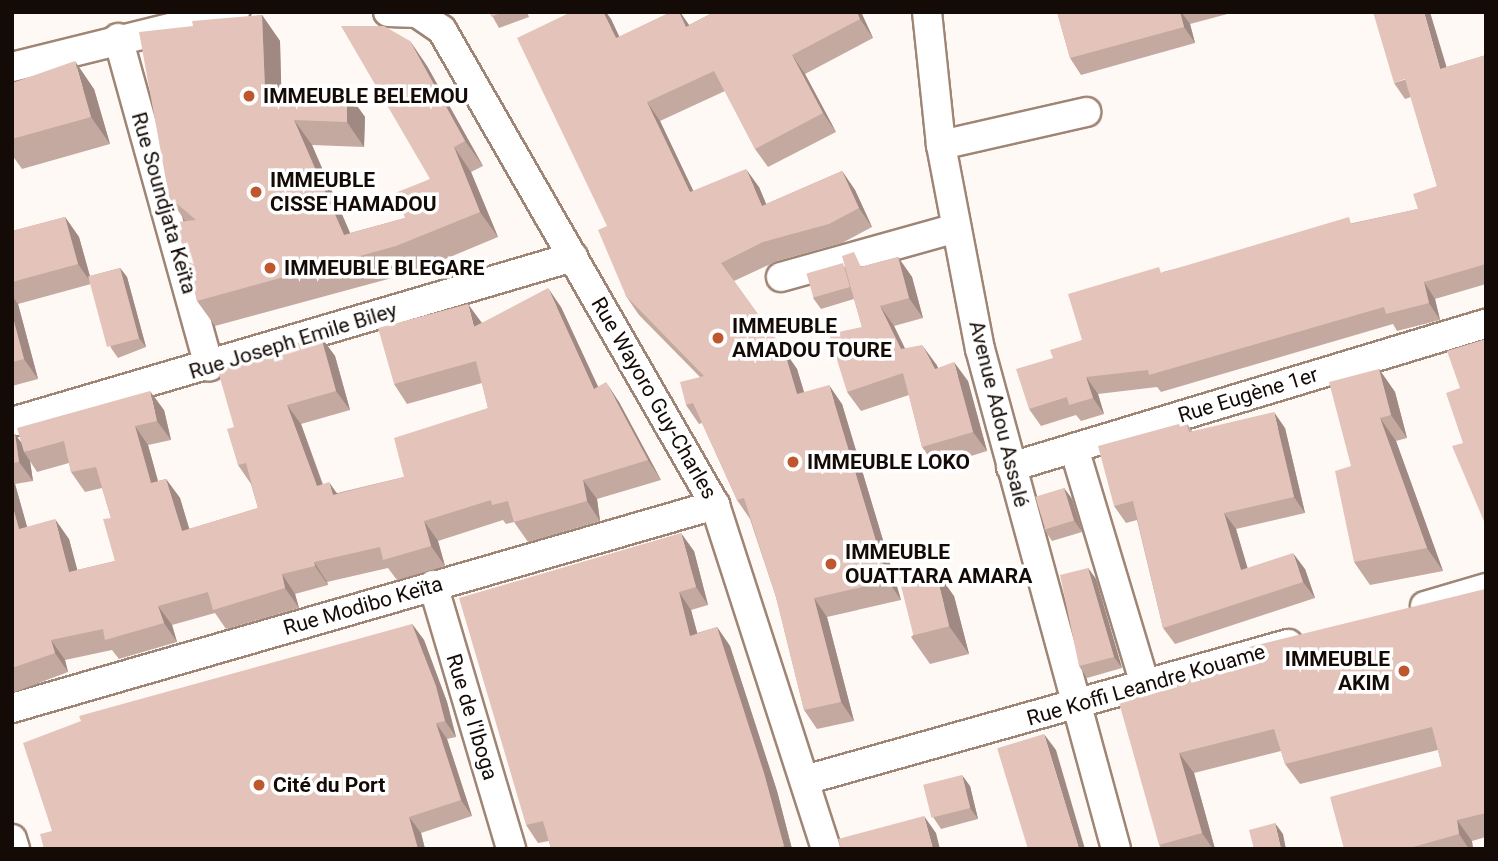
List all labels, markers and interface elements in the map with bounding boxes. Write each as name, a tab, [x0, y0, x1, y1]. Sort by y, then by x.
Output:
place label: IMMEUBLE BELEMOU	[263, 83, 468, 109]
marker: IMMEUBLE BELEMOU	[241, 88, 257, 104]
street label: Rue Soundjata Keïta	[126, 109, 202, 297]
place label: IMMEUBLE CISSE HAMADOU	[270, 167, 437, 217]
marker: IMMEUBLE CISSE HAMADOU	[248, 184, 264, 200]
place label: IMMEUBLE BLEGARE	[284, 255, 485, 281]
marker: IMMEUBLE BLEGARE	[262, 260, 278, 276]
street label: Rue Wayoro Guy-Charles	[586, 293, 722, 503]
street label: Rue Joseph Emile Biley	[186, 297, 400, 385]
place label: IMMEUBLE AMADOU TOURE	[732, 313, 892, 363]
street label: Avenue Adou Assalé	[964, 318, 1034, 510]
marker: IMMEUBLE AMADOU TOURE	[710, 330, 726, 346]
street label: Rue Eugène 1er	[1175, 362, 1321, 428]
place label: IMMEUBLE LOKO	[807, 449, 970, 475]
marker: IMMEUBLE LOKO	[785, 454, 801, 470]
place label: IMMEUBLE OUATTARA AMARA	[845, 539, 1032, 589]
marker: IMMEUBLE OUATTARA AMARA	[823, 556, 839, 572]
street label: Rue Modibo Keïta	[280, 571, 446, 641]
street label: Rue Koffi Leandre Kouame	[1024, 639, 1268, 731]
place label: IMMEUBLE AKIM	[1285, 646, 1390, 696]
street label: Rue de l'Iboga	[441, 651, 503, 783]
marker: IMMEUBLE AKIM	[1396, 663, 1412, 679]
place label: Cité du Port	[273, 772, 385, 798]
marker: Cité du Port	[251, 777, 267, 793]

